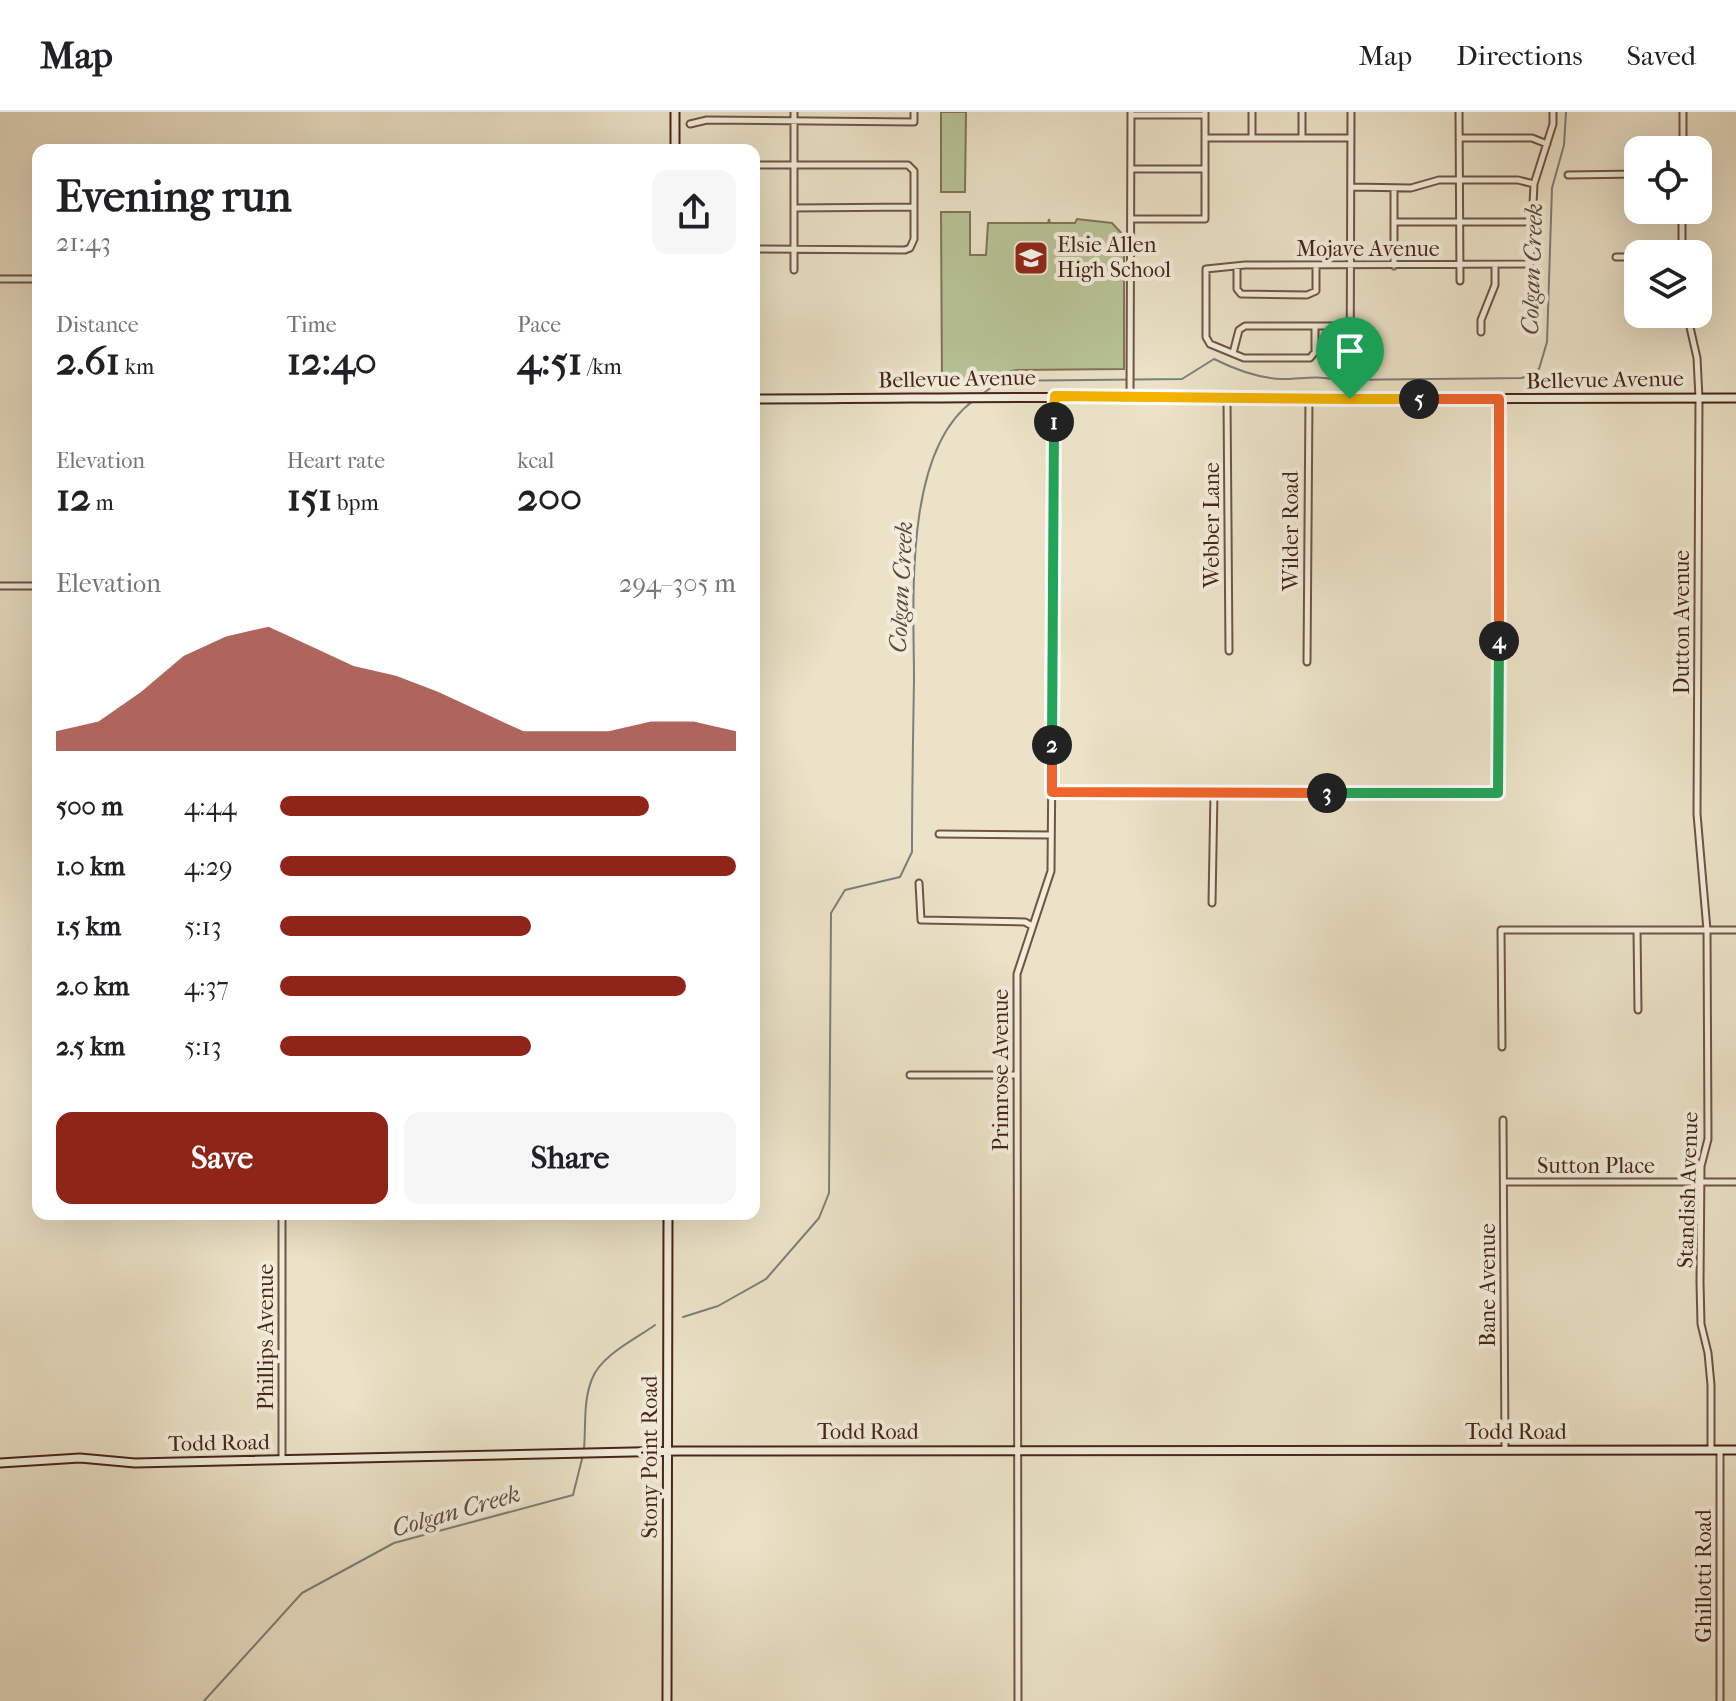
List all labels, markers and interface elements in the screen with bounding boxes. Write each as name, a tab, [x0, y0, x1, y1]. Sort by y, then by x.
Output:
text: Map	[40, 33, 113, 78]
text: Map	[1359, 39, 1412, 72]
text: Directions	[1456, 39, 1583, 72]
text: Saved	[1627, 39, 1696, 72]
map controls	[1624, 136, 1712, 328]
button: locate	[1624, 136, 1712, 224]
button: share	[652, 170, 736, 254]
text: Evening run	[56, 171, 291, 222]
water label: Colgan Creek	[1516, 203, 1548, 335]
text: 21:43	[56, 227, 111, 258]
place label: Elsie Allen High School	[1057, 232, 1171, 283]
street label: Mojave Avenue	[1296, 236, 1440, 262]
school or university icon: Elsie Allen High School	[1012, 239, 1050, 277]
button: layers	[1624, 240, 1712, 328]
text: Distance	[56, 312, 139, 338]
text: Time	[287, 312, 337, 338]
text: Pace	[517, 312, 561, 338]
pin	[1316, 317, 1384, 399]
icon: arrive	[1328, 329, 1372, 373]
text: 2.61	[56, 338, 120, 384]
text: 12:40	[287, 338, 377, 384]
text: 4:51	[517, 338, 582, 384]
text: km	[120, 354, 154, 380]
text: /km	[582, 354, 622, 380]
street label: Bellevue Avenue	[878, 365, 1036, 393]
street label: Bellevue Avenue	[1526, 366, 1684, 394]
pin: 5	[1399, 379, 1439, 419]
text: 5	[1414, 386, 1424, 412]
pin: 1	[1034, 402, 1074, 442]
text: 1	[1050, 409, 1058, 435]
text: Elevation	[56, 448, 145, 474]
text: Heart rate	[287, 448, 385, 474]
text: kcal	[517, 448, 554, 474]
street label: Webber Lane	[1199, 462, 1225, 589]
street label: Wilder Road	[1278, 470, 1304, 592]
text: 12	[56, 474, 91, 520]
text: 151	[287, 474, 332, 520]
text: 200	[517, 474, 582, 520]
text: m	[91, 490, 114, 516]
text: bpm	[332, 490, 379, 516]
water label: Colgan Creek	[884, 520, 918, 654]
street label: Dutton Avenue	[1669, 550, 1695, 694]
text: Elevation	[56, 568, 161, 599]
text: 294–305 m	[619, 568, 736, 599]
pin: 4	[1479, 621, 1519, 661]
text: 4	[1493, 628, 1506, 654]
pin: 2	[1032, 725, 1072, 765]
text: 2	[1046, 732, 1058, 758]
pin: 3	[1307, 773, 1347, 813]
text: 3	[1322, 780, 1332, 806]
text: 500 m	[56, 791, 123, 822]
text: 4:44	[184, 791, 236, 822]
text: 1.0 km	[56, 851, 125, 882]
text: 4:29	[184, 851, 233, 882]
text: 1.5 km	[56, 911, 121, 942]
text: 5:13	[184, 911, 221, 942]
text: 2.0 km	[56, 971, 129, 1002]
text: 4:37	[184, 971, 229, 1002]
street label: Primrose Avenue	[988, 989, 1014, 1151]
text: 2.5 km	[56, 1031, 125, 1062]
text: 5:13	[184, 1031, 221, 1062]
street label: Standish Avenue	[1672, 1111, 1704, 1269]
button: Save	[56, 1112, 388, 1204]
button: Share	[404, 1112, 736, 1204]
street label: Sutton Place	[1537, 1153, 1655, 1179]
street label: Bane Avenue	[1475, 1223, 1501, 1347]
street label: Phillips Avenue	[253, 1264, 279, 1410]
street label: Stony Point Road	[637, 1374, 663, 1539]
street label: Todd Road	[817, 1419, 920, 1445]
street label: Todd Road	[1465, 1419, 1568, 1445]
street label: Todd Road	[168, 1429, 271, 1457]
water label: Colgan Creek	[389, 1479, 523, 1543]
street label: Ghillotti Road	[1691, 1508, 1717, 1643]

